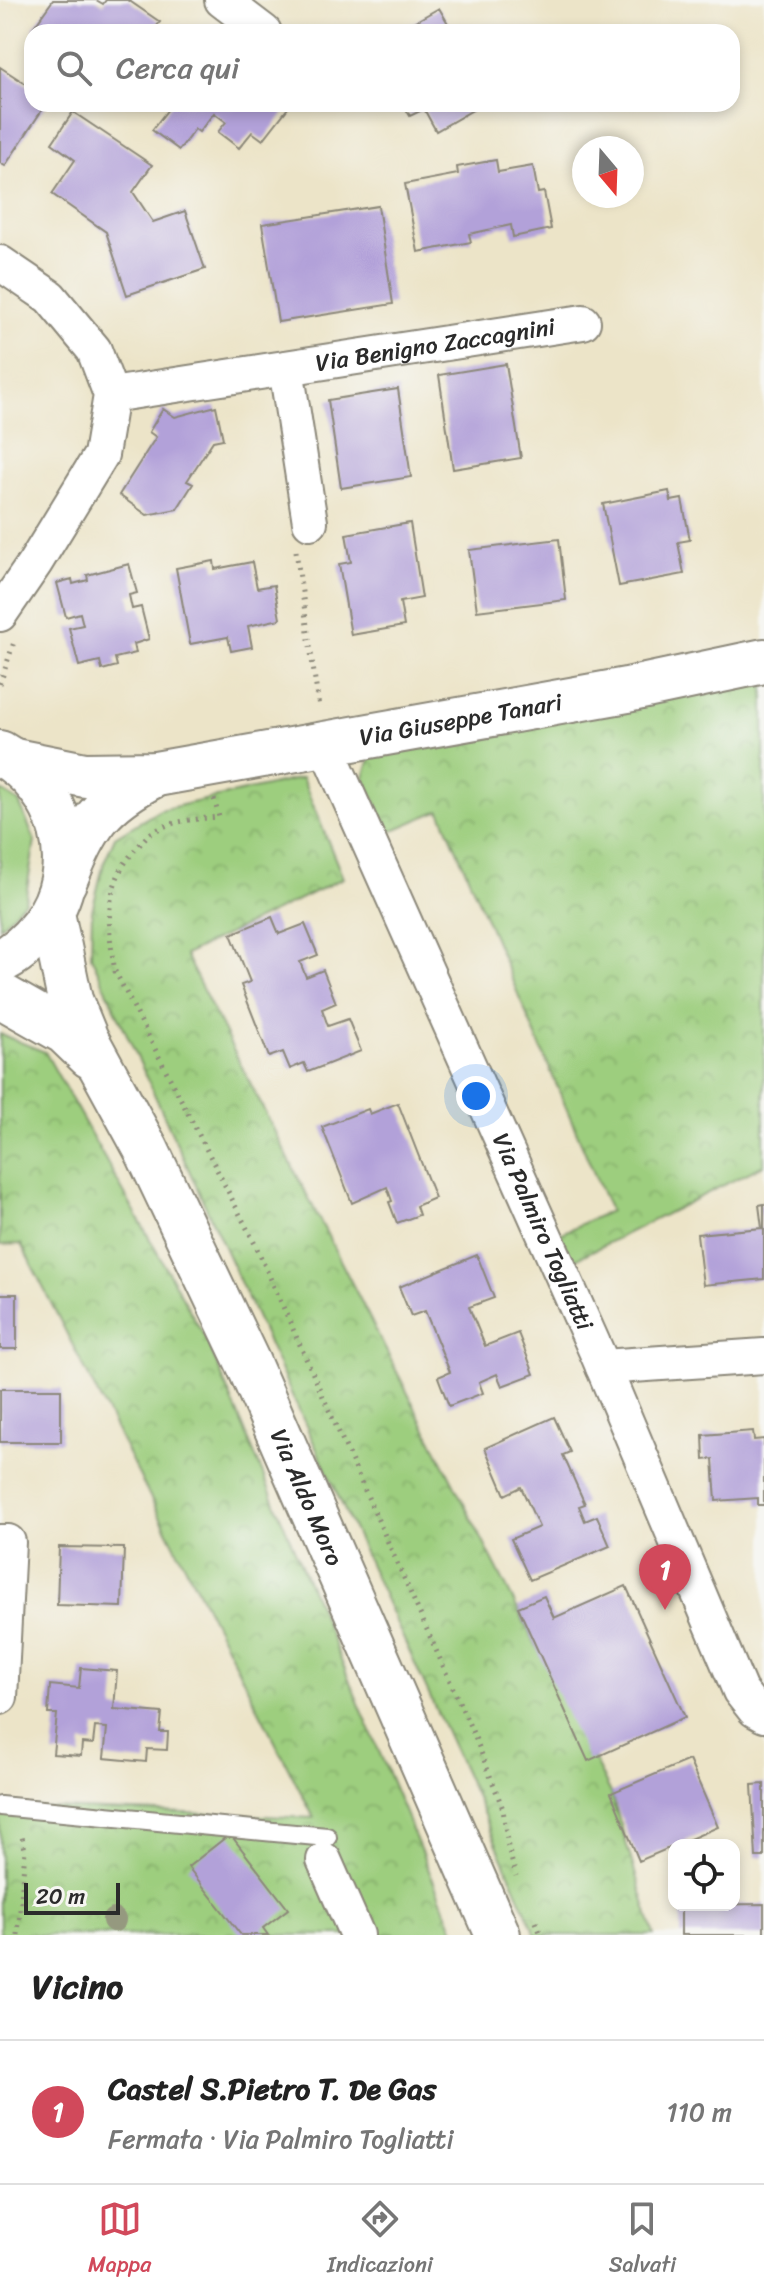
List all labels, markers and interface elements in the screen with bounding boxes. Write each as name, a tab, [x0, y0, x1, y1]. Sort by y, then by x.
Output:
search box	[24, 24, 740, 112]
text: Cerca qui	[116, 41, 239, 95]
icon: search	[52, 46, 96, 90]
north arrow	[572, 136, 644, 208]
street label: Via Benigno Zaccagnini	[312, 306, 558, 384]
street label: Via Giuseppe Tanari	[356, 681, 566, 758]
your location	[456, 1076, 496, 1116]
street label: Via Palmiro Togliatti	[480, 1126, 606, 1338]
street label: Via Aldo Moro	[258, 1422, 355, 1573]
pin: 1	[639, 1544, 691, 1610]
map controls	[668, 1839, 740, 1911]
button: locate	[668, 1839, 740, 1911]
text: 20 m	[36, 1877, 85, 1916]
scale bar	[24, 1879, 120, 1915]
text: Vicino	[32, 1957, 123, 2017]
text: Castel S.Pietro T. De Gas	[108, 2062, 436, 2116]
text: 1	[52, 2089, 64, 2135]
text: 110 m	[667, 2089, 732, 2135]
text: Fermata · Via Palmiro Togliatti	[108, 2116, 454, 2162]
tab: Mappa	[88, 2197, 151, 2284]
tab: Indicazioni	[327, 2197, 433, 2284]
tab: Salvati	[609, 2197, 676, 2284]

